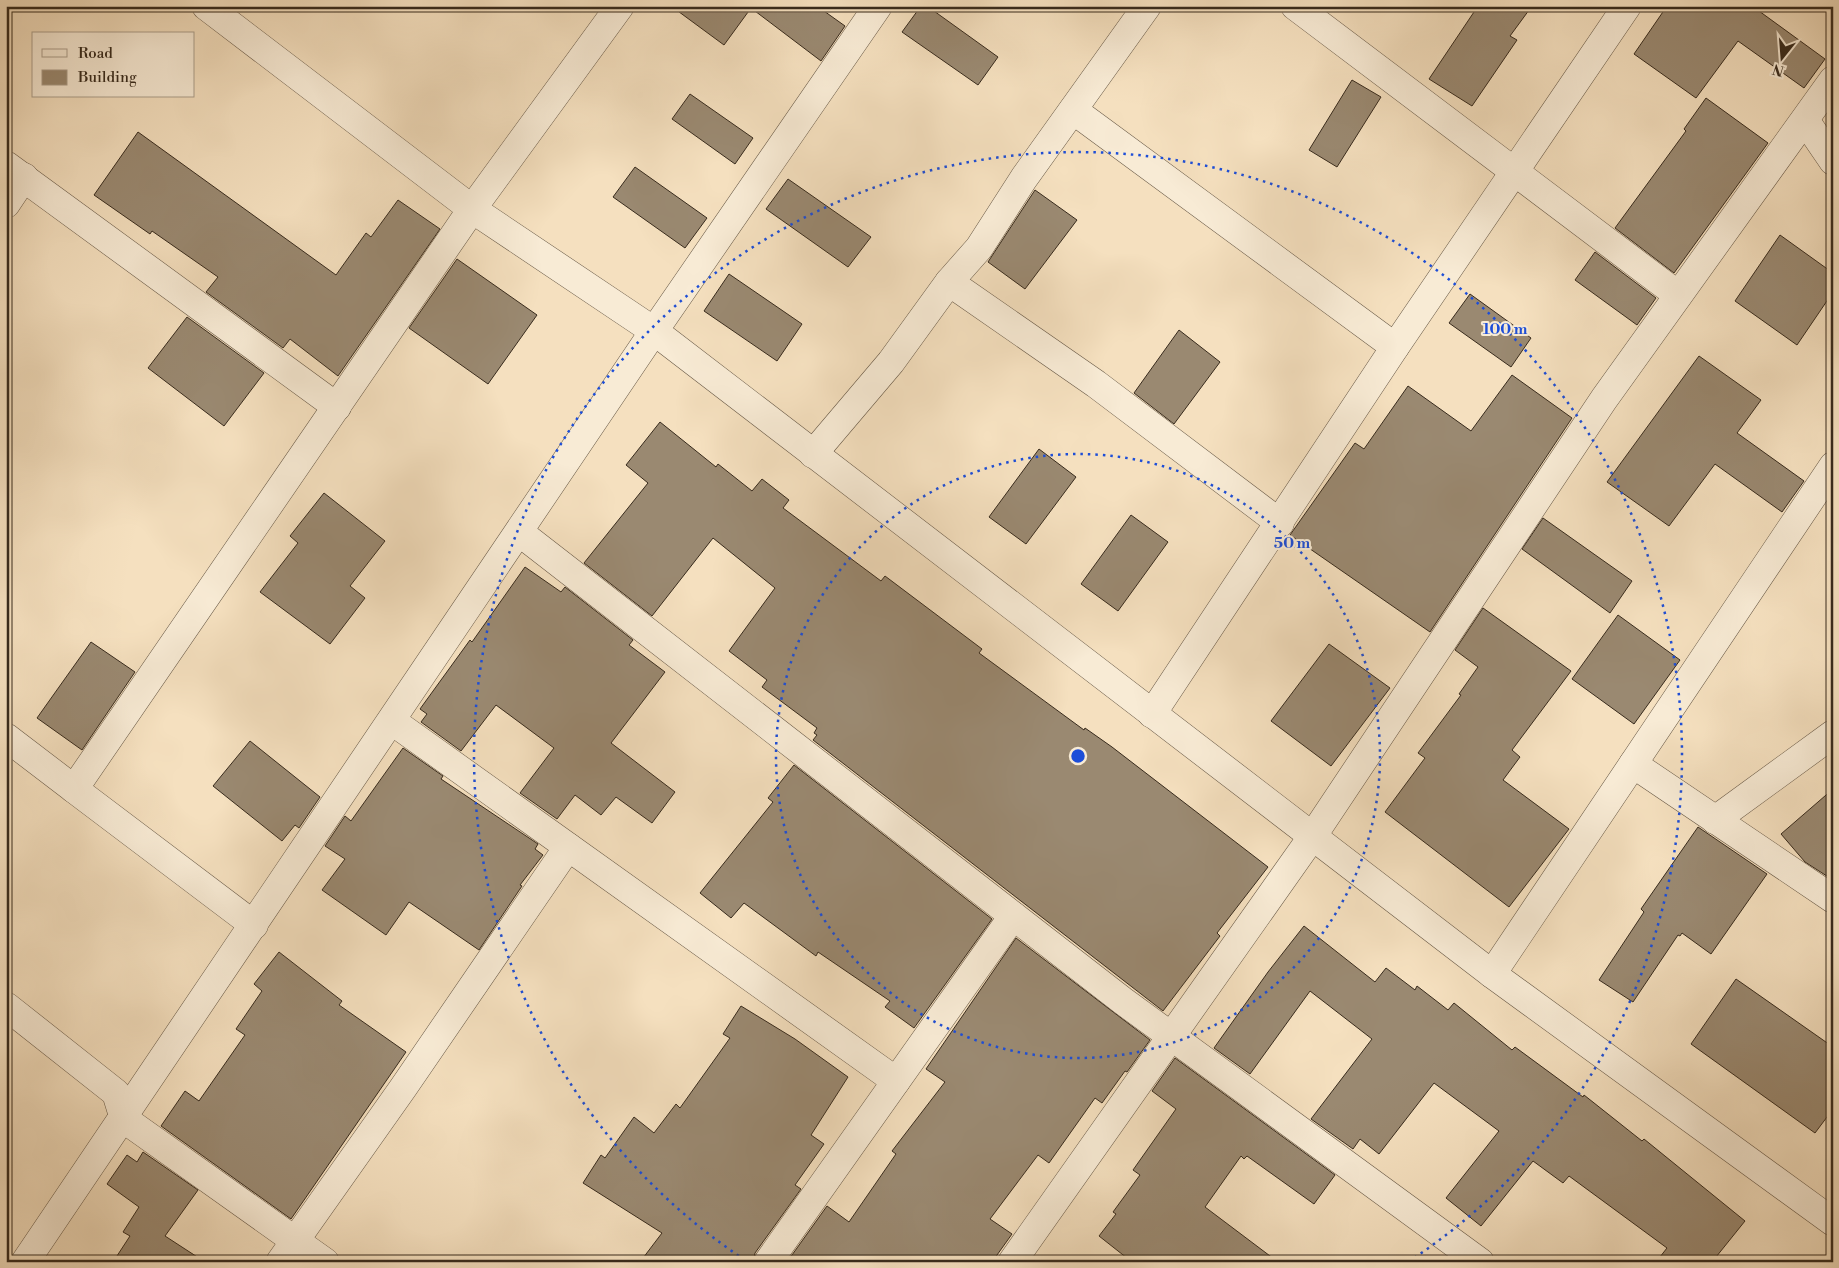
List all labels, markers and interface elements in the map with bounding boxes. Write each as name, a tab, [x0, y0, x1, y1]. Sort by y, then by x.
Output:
legend	[32, 32, 195, 98]
north arrow	[1756, 32, 1806, 82]
text: Road	[78, 44, 113, 63]
text: N	[1771, 59, 1786, 80]
text: Building	[77, 68, 137, 87]
text: 100 m	[1483, 320, 1528, 339]
text: 50 m	[1274, 534, 1310, 553]
centre of rings	[1069, 747, 1087, 765]

